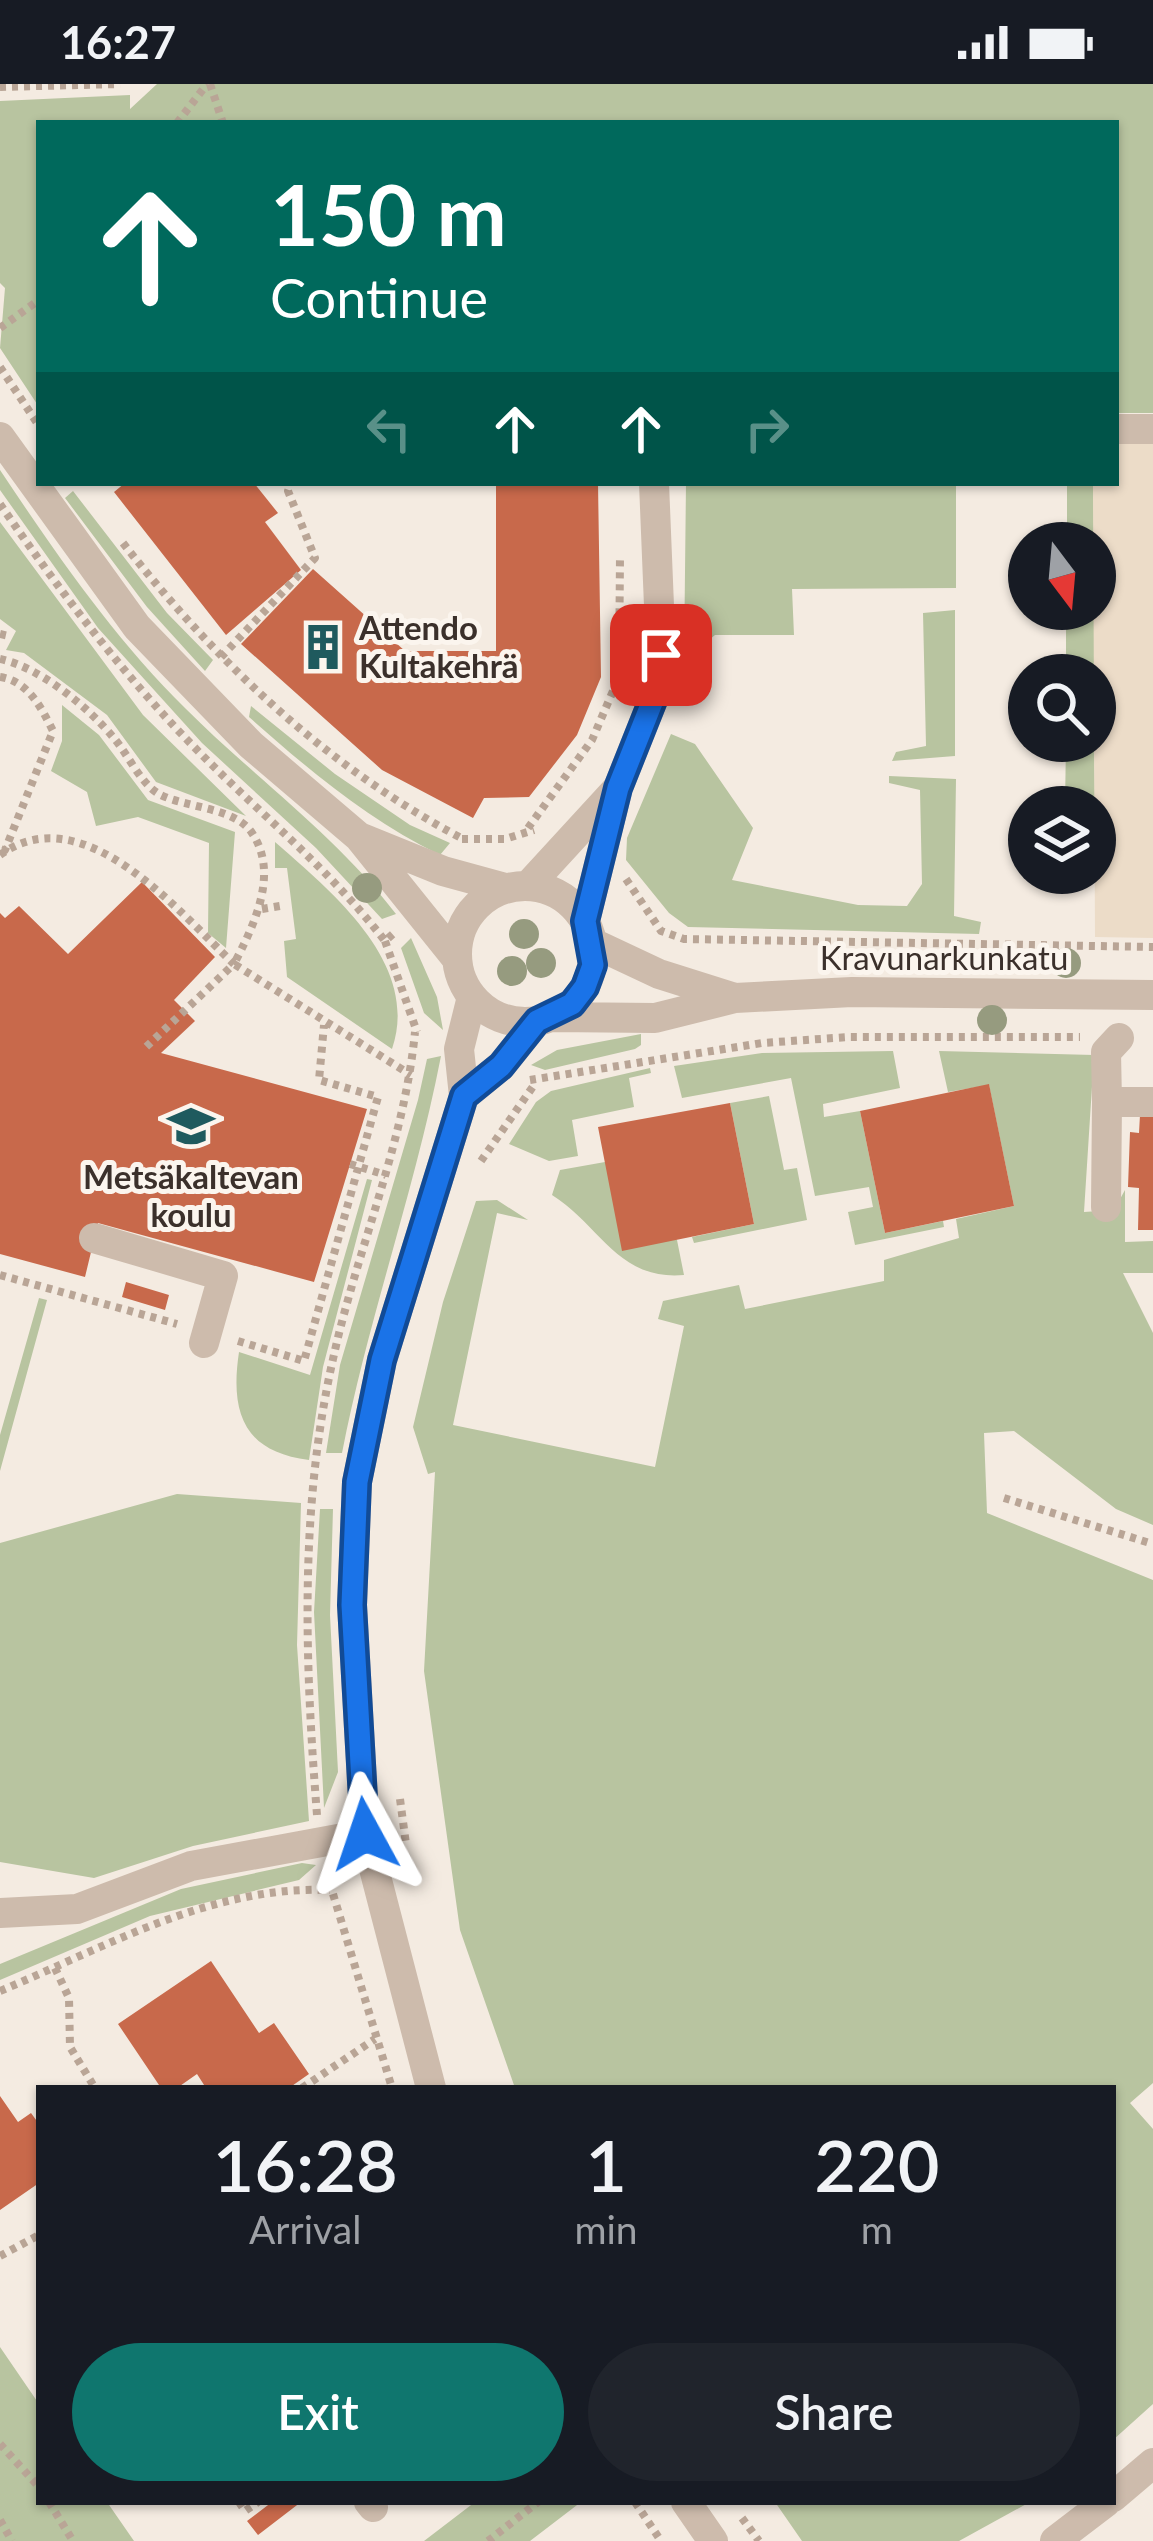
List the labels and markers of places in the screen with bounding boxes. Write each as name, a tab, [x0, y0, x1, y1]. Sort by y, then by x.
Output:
pin	[610, 604, 712, 706]
place label: Attendo Kultakehrä	[358, 607, 518, 685]
building icon: Attendo Kultakehrä	[298, 622, 348, 672]
school or university icon: Metsäkaltevan koulu	[166, 1101, 216, 1151]
place label: Metsäkaltevan koulu	[83, 1156, 299, 1234]

